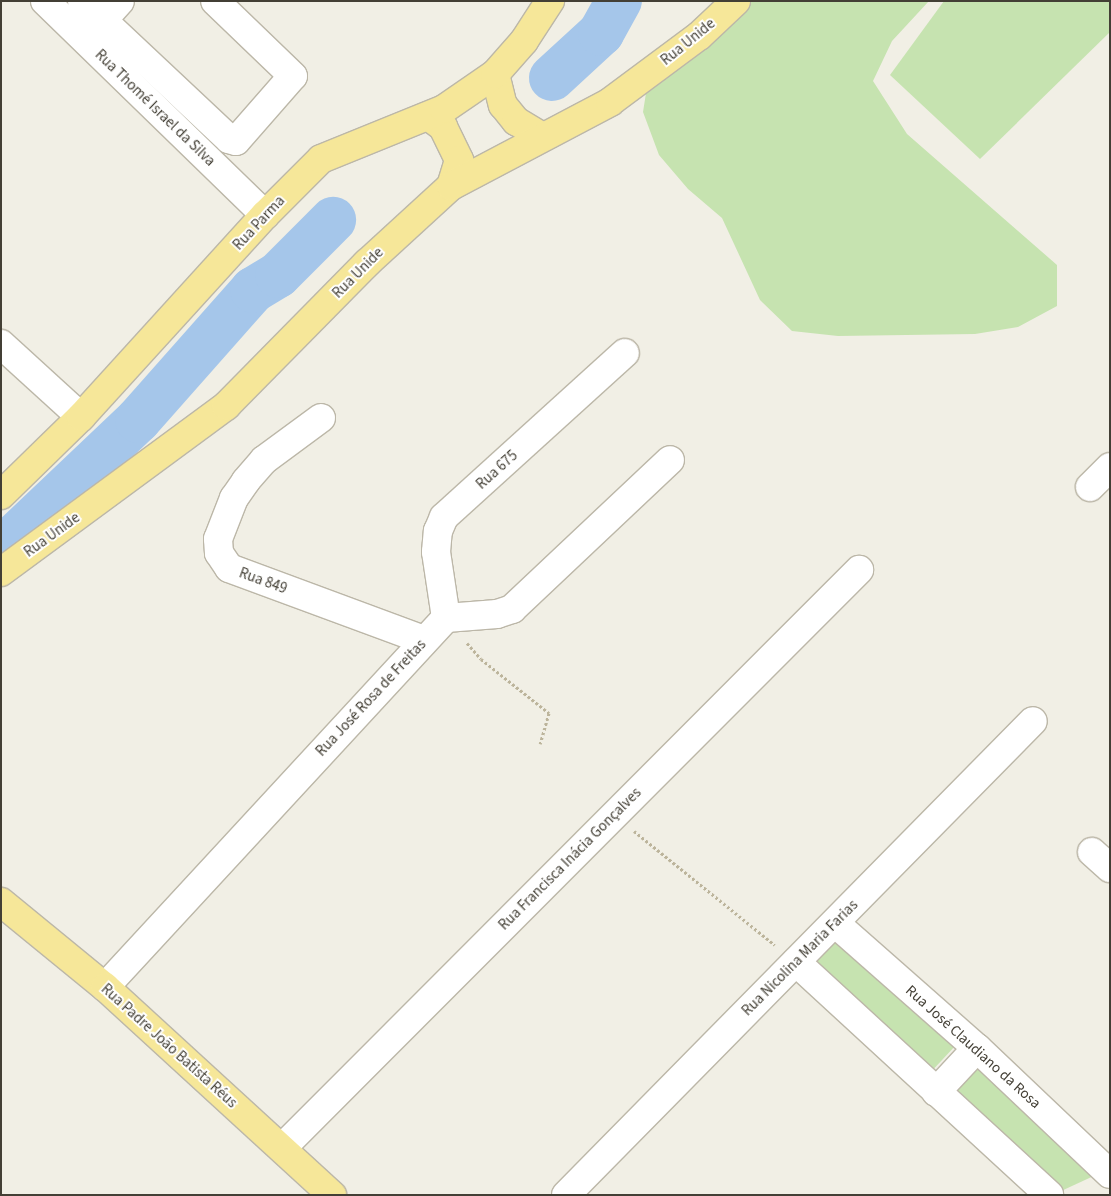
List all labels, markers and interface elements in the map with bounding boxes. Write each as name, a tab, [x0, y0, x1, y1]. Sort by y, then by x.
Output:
street label: Rua Unide	[657, 15, 719, 69]
street label: Rua Thomé Israel da Silva	[91, 46, 219, 170]
street label: Rua Parma	[229, 192, 289, 254]
street label: Rua Unide	[329, 244, 387, 302]
street label: Rua 675	[473, 447, 521, 493]
street label: Rua Unide	[21, 509, 83, 561]
street label: Rua 849	[237, 564, 289, 598]
street label: Rua José Rosa de Freitas	[312, 636, 430, 760]
street label: Rua Francisca Inácia Gonçalves	[495, 784, 645, 934]
street label: Rua Nicolina Maria Farias	[738, 896, 862, 1020]
street label: Rua Padre João Batista Réus	[97, 980, 241, 1112]
street label: Rua José Claudiano da Rosa	[902, 982, 1044, 1112]

